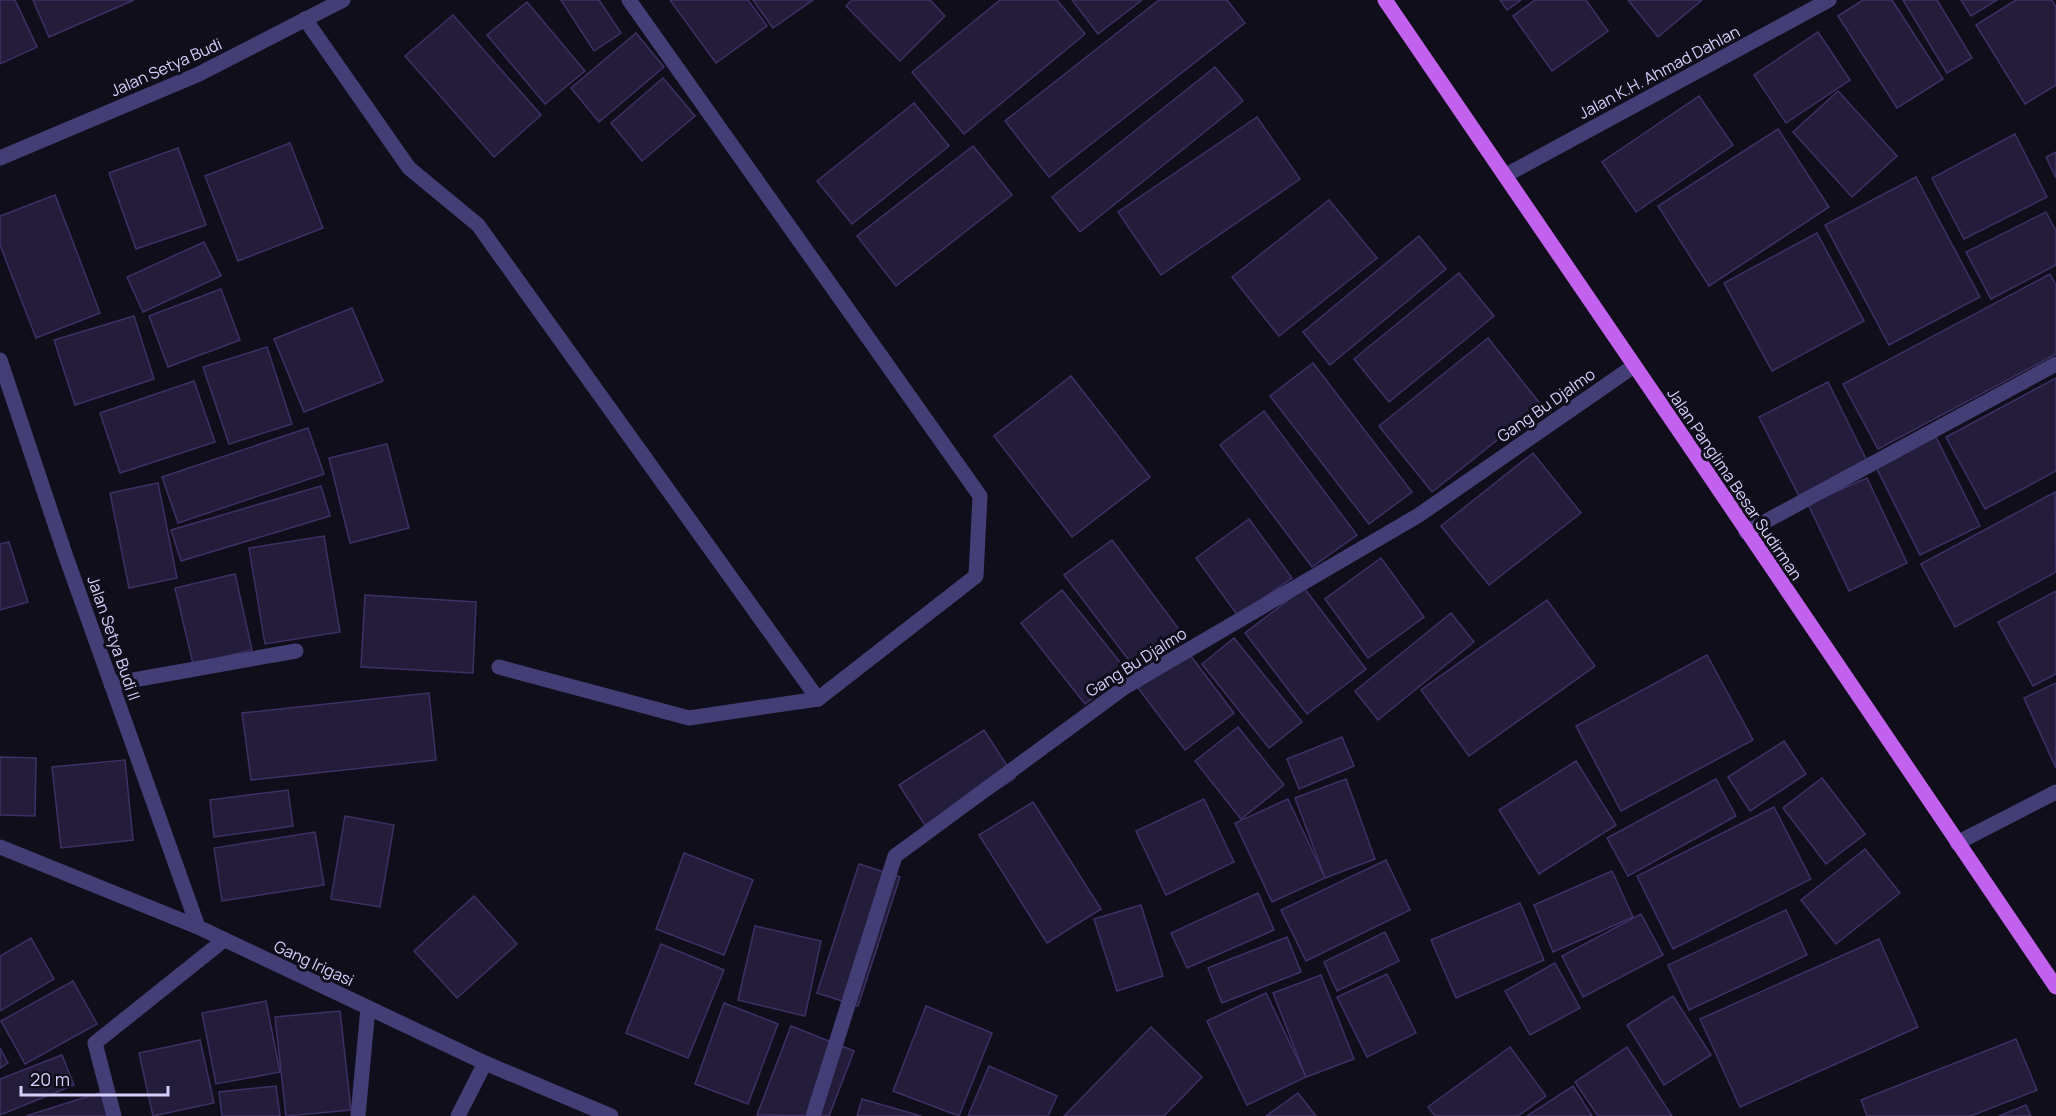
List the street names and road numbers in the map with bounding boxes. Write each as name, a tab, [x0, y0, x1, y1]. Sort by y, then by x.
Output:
street label: Jalan K.H. Ahmad Dahlan	[1575, 20, 1743, 124]
street label: Jalan Setya Budi	[107, 33, 225, 101]
street label: Gang Bu Djalmo	[1492, 363, 1600, 447]
street label: Jalan Panglima Besar Sudirman	[1662, 383, 1808, 585]
street label: Jalan Setya Budi II	[82, 573, 146, 703]
street label: Gang Bu Djalmo	[1081, 622, 1191, 702]
street label: Gang Irigasi	[270, 935, 358, 991]

